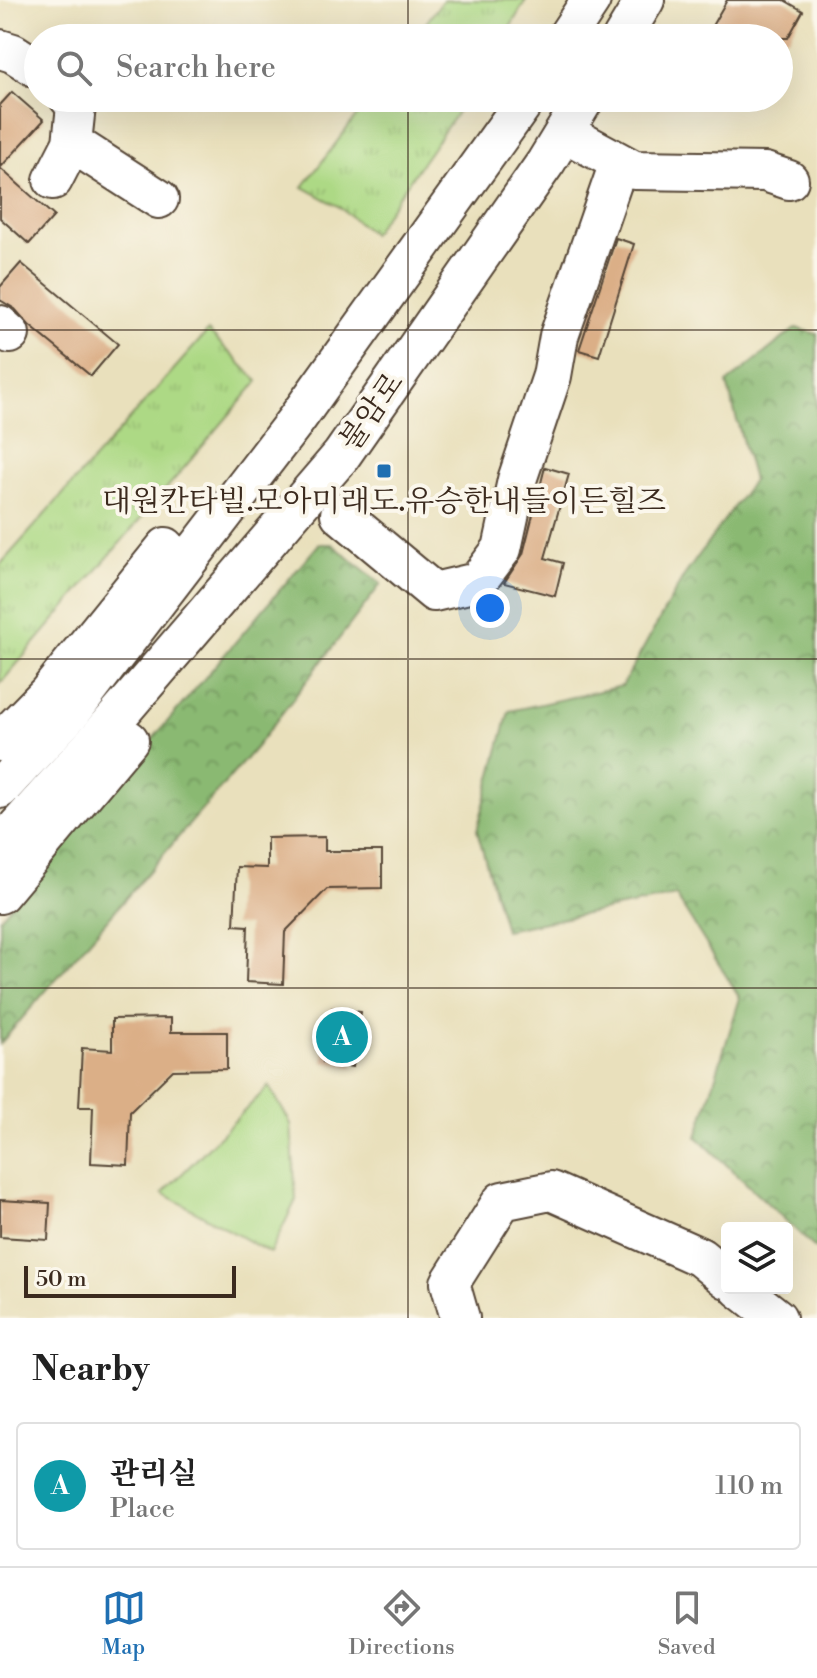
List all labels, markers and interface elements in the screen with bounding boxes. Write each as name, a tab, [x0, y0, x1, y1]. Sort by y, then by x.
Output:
search box	[24, 24, 793, 112]
icon: search	[52, 46, 96, 90]
text: Search here	[116, 49, 276, 87]
street label: 불암로	[331, 365, 413, 459]
marker: 대원칸타빌.모아미래도.유승한내들이든힐즈	[375, 462, 393, 480]
place label: 대원칸타빌.모아미래도.유승한내들이든힐즈	[102, 483, 666, 521]
your location	[470, 588, 510, 628]
pin: A	[316, 1007, 368, 1067]
map controls	[721, 1222, 793, 1294]
button: layers	[721, 1222, 793, 1294]
scale bar	[24, 1262, 236, 1298]
text: 50 m	[36, 1266, 87, 1293]
text: Nearby	[32, 1349, 150, 1391]
text: 관리실	[110, 1455, 197, 1493]
text: A	[51, 1470, 69, 1502]
text: 110 m	[715, 1470, 783, 1502]
text: Place	[110, 1493, 175, 1525]
tab: Map	[102, 1586, 146, 1661]
tab: Directions	[349, 1586, 455, 1661]
tab: Saved	[658, 1586, 715, 1661]

